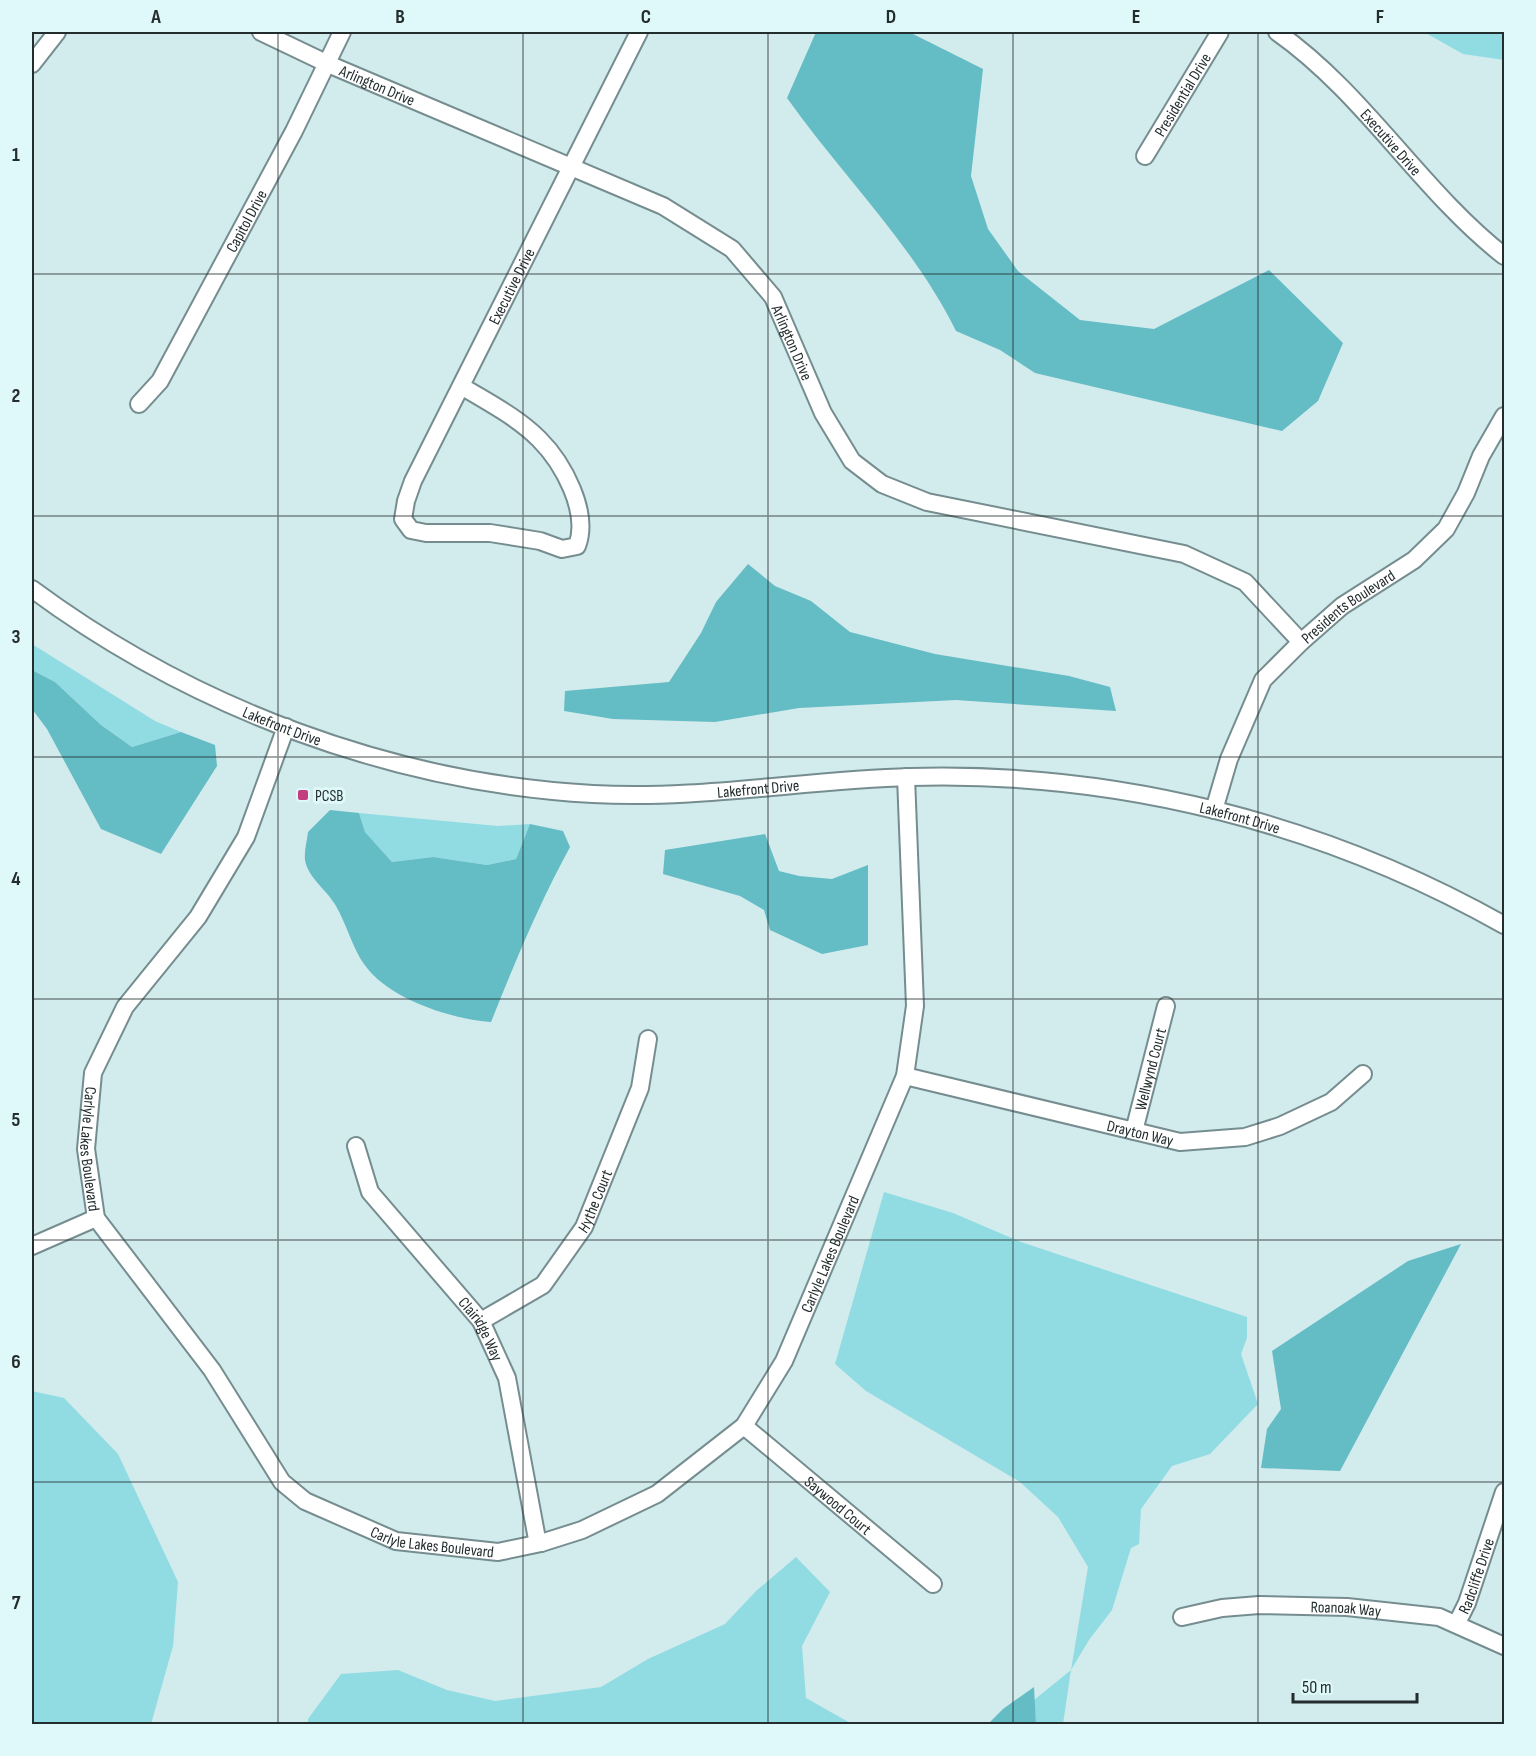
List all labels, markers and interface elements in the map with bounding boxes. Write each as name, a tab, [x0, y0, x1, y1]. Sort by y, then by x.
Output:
text: A	[150, 5, 161, 29]
text: B	[395, 5, 405, 29]
text: C	[641, 5, 651, 29]
text: D	[886, 5, 896, 29]
text: E	[1132, 5, 1140, 29]
text: F	[1376, 5, 1384, 29]
street label: Presidential Drive	[1151, 50, 1216, 140]
street label: Arlington Drive	[335, 62, 417, 111]
street label: Executive Drive	[1356, 106, 1425, 180]
text: 1	[12, 143, 20, 167]
street label: Capitol Drive	[223, 187, 272, 256]
street label: Executive Drive	[485, 245, 540, 328]
street label: Arlington Drive	[766, 302, 816, 384]
text: 2	[12, 384, 20, 408]
street label: Presidents Boulevard	[1298, 567, 1399, 648]
text: 3	[12, 625, 21, 649]
street label: Lakefront Drive	[240, 703, 323, 751]
street label: Lakefront Drive	[717, 777, 800, 803]
place label: PCSB	[315, 787, 343, 806]
marker: PCSB	[296, 788, 310, 802]
street label: Lakefront Drive	[1198, 799, 1282, 839]
text: 4	[11, 867, 21, 891]
street label: Wellwynd Court	[1132, 1026, 1171, 1113]
street label: Carlyle Lakes Boulevard	[75, 1086, 103, 1213]
text: 5	[12, 1108, 21, 1132]
street label: Drayton Way	[1105, 1117, 1175, 1151]
street label: Hythe Court	[575, 1167, 617, 1237]
street label: Carlyle Lakes Boulevard	[798, 1193, 864, 1316]
street label: Clairidge Way	[454, 1294, 506, 1364]
text: 6	[11, 1350, 21, 1374]
street label: Saywood Court	[800, 1473, 875, 1539]
street label: Carlyle Lakes Boulevard	[367, 1523, 495, 1562]
street label: Radcliffe Drive	[1455, 1536, 1499, 1617]
text: 7	[12, 1591, 21, 1615]
street label: Roanoak Way	[1310, 1598, 1382, 1622]
scale bar	[1293, 1666, 1418, 1704]
text: 50 m	[1302, 1677, 1332, 1698]

